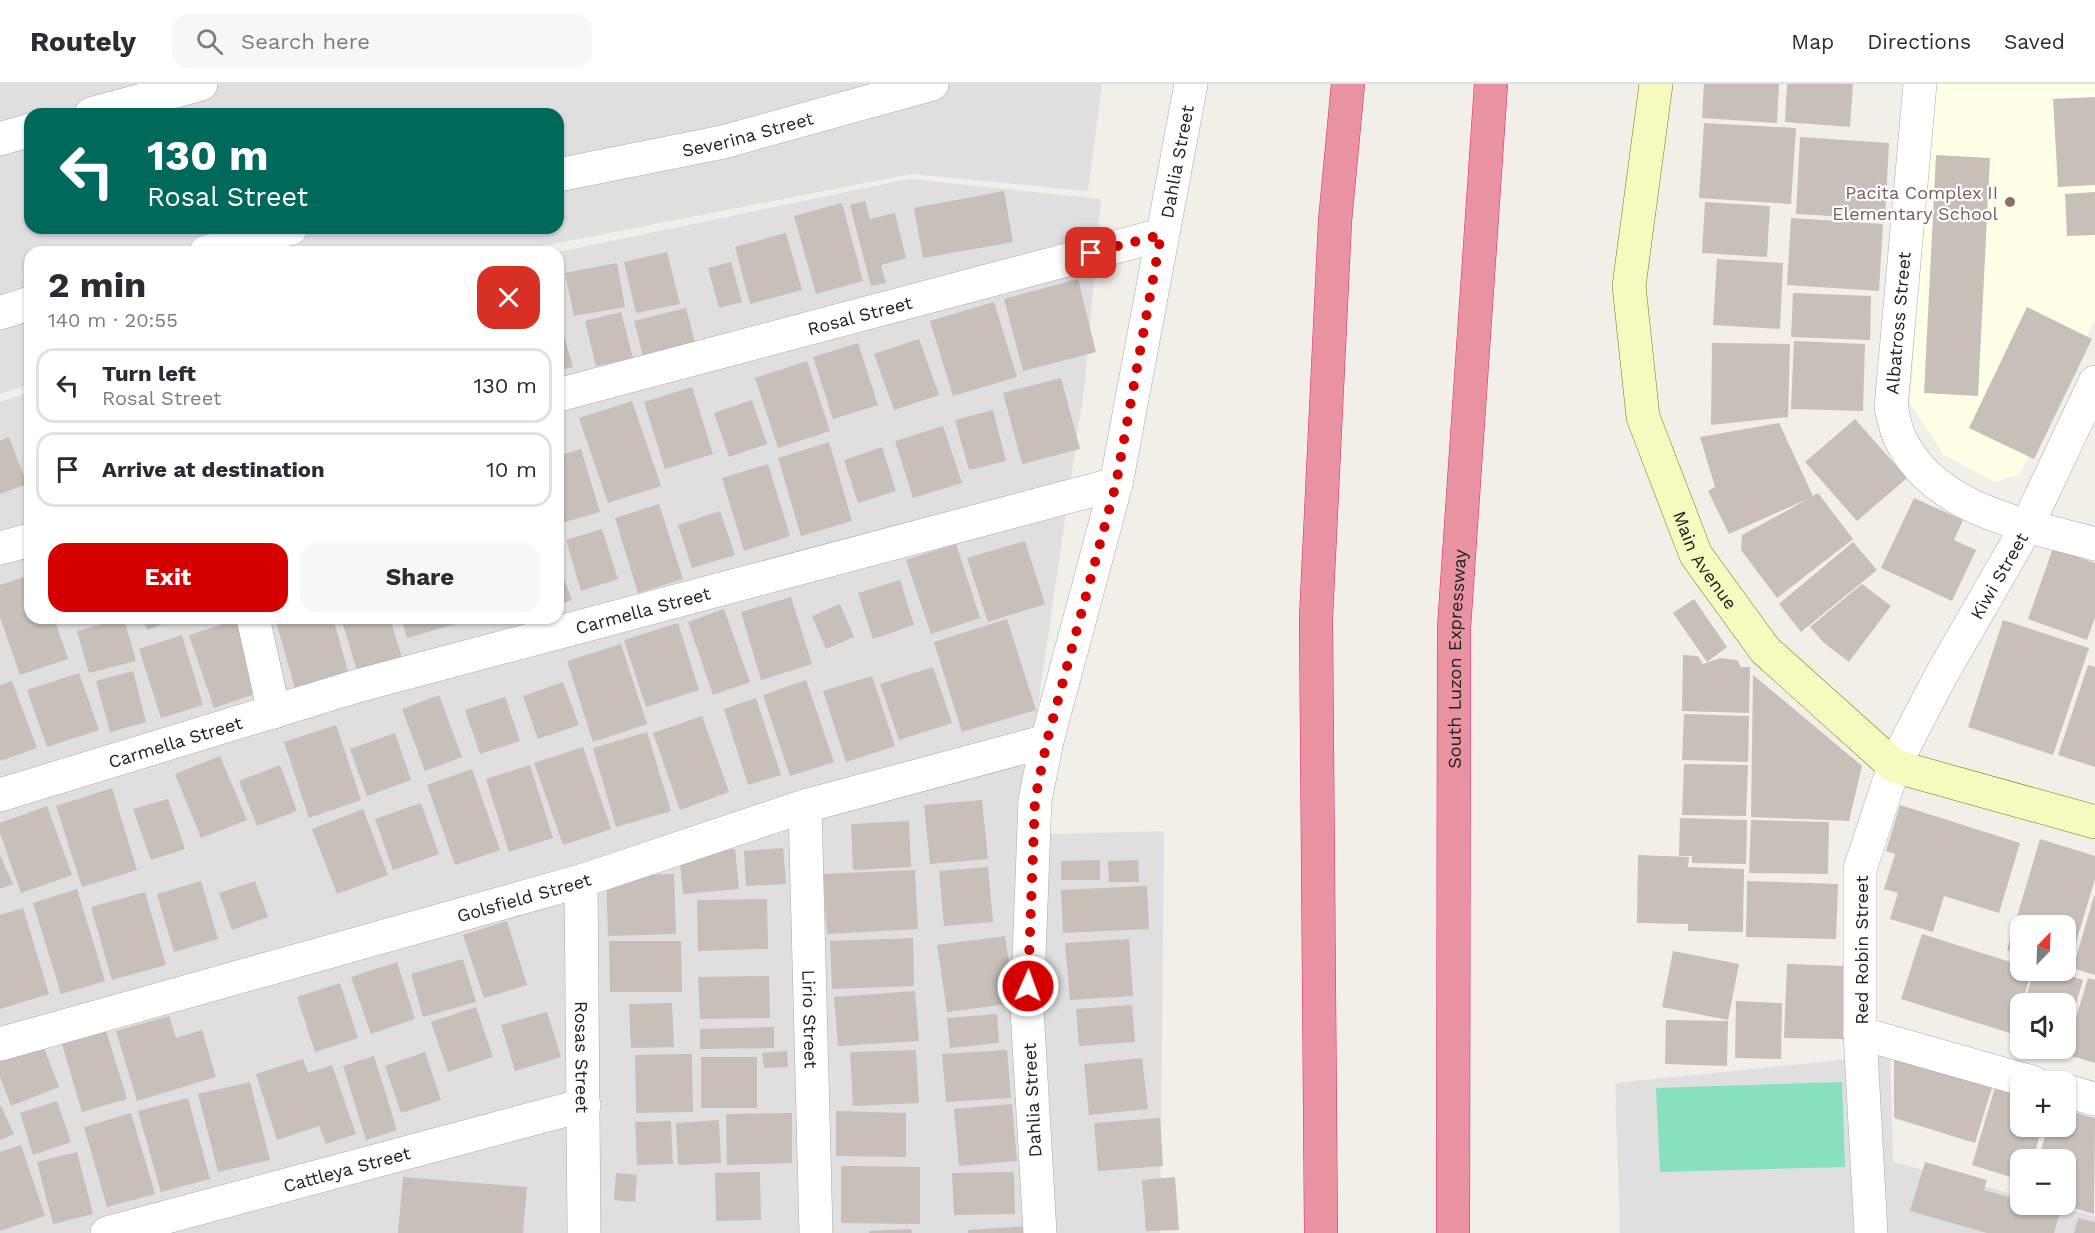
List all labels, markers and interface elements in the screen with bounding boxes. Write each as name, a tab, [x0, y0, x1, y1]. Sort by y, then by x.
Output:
search box	[172, 14, 592, 68]
text: Routely	[30, 25, 136, 58]
icon: search	[193, 25, 226, 58]
text: Search here	[241, 29, 370, 54]
text: Map	[1791, 29, 1834, 54]
text: Directions	[1867, 29, 1971, 54]
text: Saved	[2004, 29, 2065, 54]
street label: Dahlia Street	[1156, 103, 1197, 220]
street label: Severina Street	[680, 107, 816, 160]
text: 130 m	[147, 131, 269, 180]
icon: left	[48, 132, 126, 210]
text: Rosal Street	[147, 181, 308, 213]
place label: Pacita Complex II Elementary School	[1832, 182, 1998, 224]
marker: Pacita Complex II Elementary School	[2003, 195, 2017, 209]
pin	[1065, 227, 1116, 278]
icon: arrive	[1074, 236, 1107, 269]
street label: Albatross Street	[1881, 250, 1915, 395]
text: 2 min	[48, 264, 146, 306]
button: close	[477, 266, 540, 329]
street label: Rosal Street	[805, 291, 915, 339]
text: 140 m · 20:55	[48, 308, 178, 332]
text: Turn left	[102, 361, 196, 386]
icon: left	[51, 369, 84, 402]
text: 130 m	[473, 373, 537, 398]
text: Rosal Street	[102, 386, 221, 410]
icon: arrive	[51, 453, 84, 486]
text: Arrive at destination	[102, 457, 325, 482]
text: 10 m	[486, 457, 537, 482]
street label: Main Avenue	[1669, 508, 1742, 613]
street label: Kiwi Street	[1965, 528, 2032, 623]
button: Exit	[48, 543, 288, 612]
button: Share	[300, 543, 540, 612]
street label: South Luzon Expressway	[1443, 548, 1470, 769]
street label: Carmella Street	[573, 582, 713, 638]
street label: Carmella Street	[106, 711, 245, 772]
street label: Golsfield Street	[454, 868, 594, 926]
street label: Red Robin Street	[1851, 875, 1872, 1025]
north arrow	[2010, 915, 2076, 981]
map controls	[2010, 915, 2076, 1215]
position arrow	[996, 954, 1060, 1018]
street label: Lirio Street	[799, 969, 822, 1069]
button: sound	[2010, 993, 2076, 1059]
street label: Rosas Street	[572, 1001, 593, 1114]
street label: Dahlia Street	[1018, 1042, 1045, 1158]
button: +	[2010, 1071, 2076, 1137]
street label: Cattleya Street	[281, 1142, 413, 1196]
button: −	[2010, 1149, 2076, 1215]

